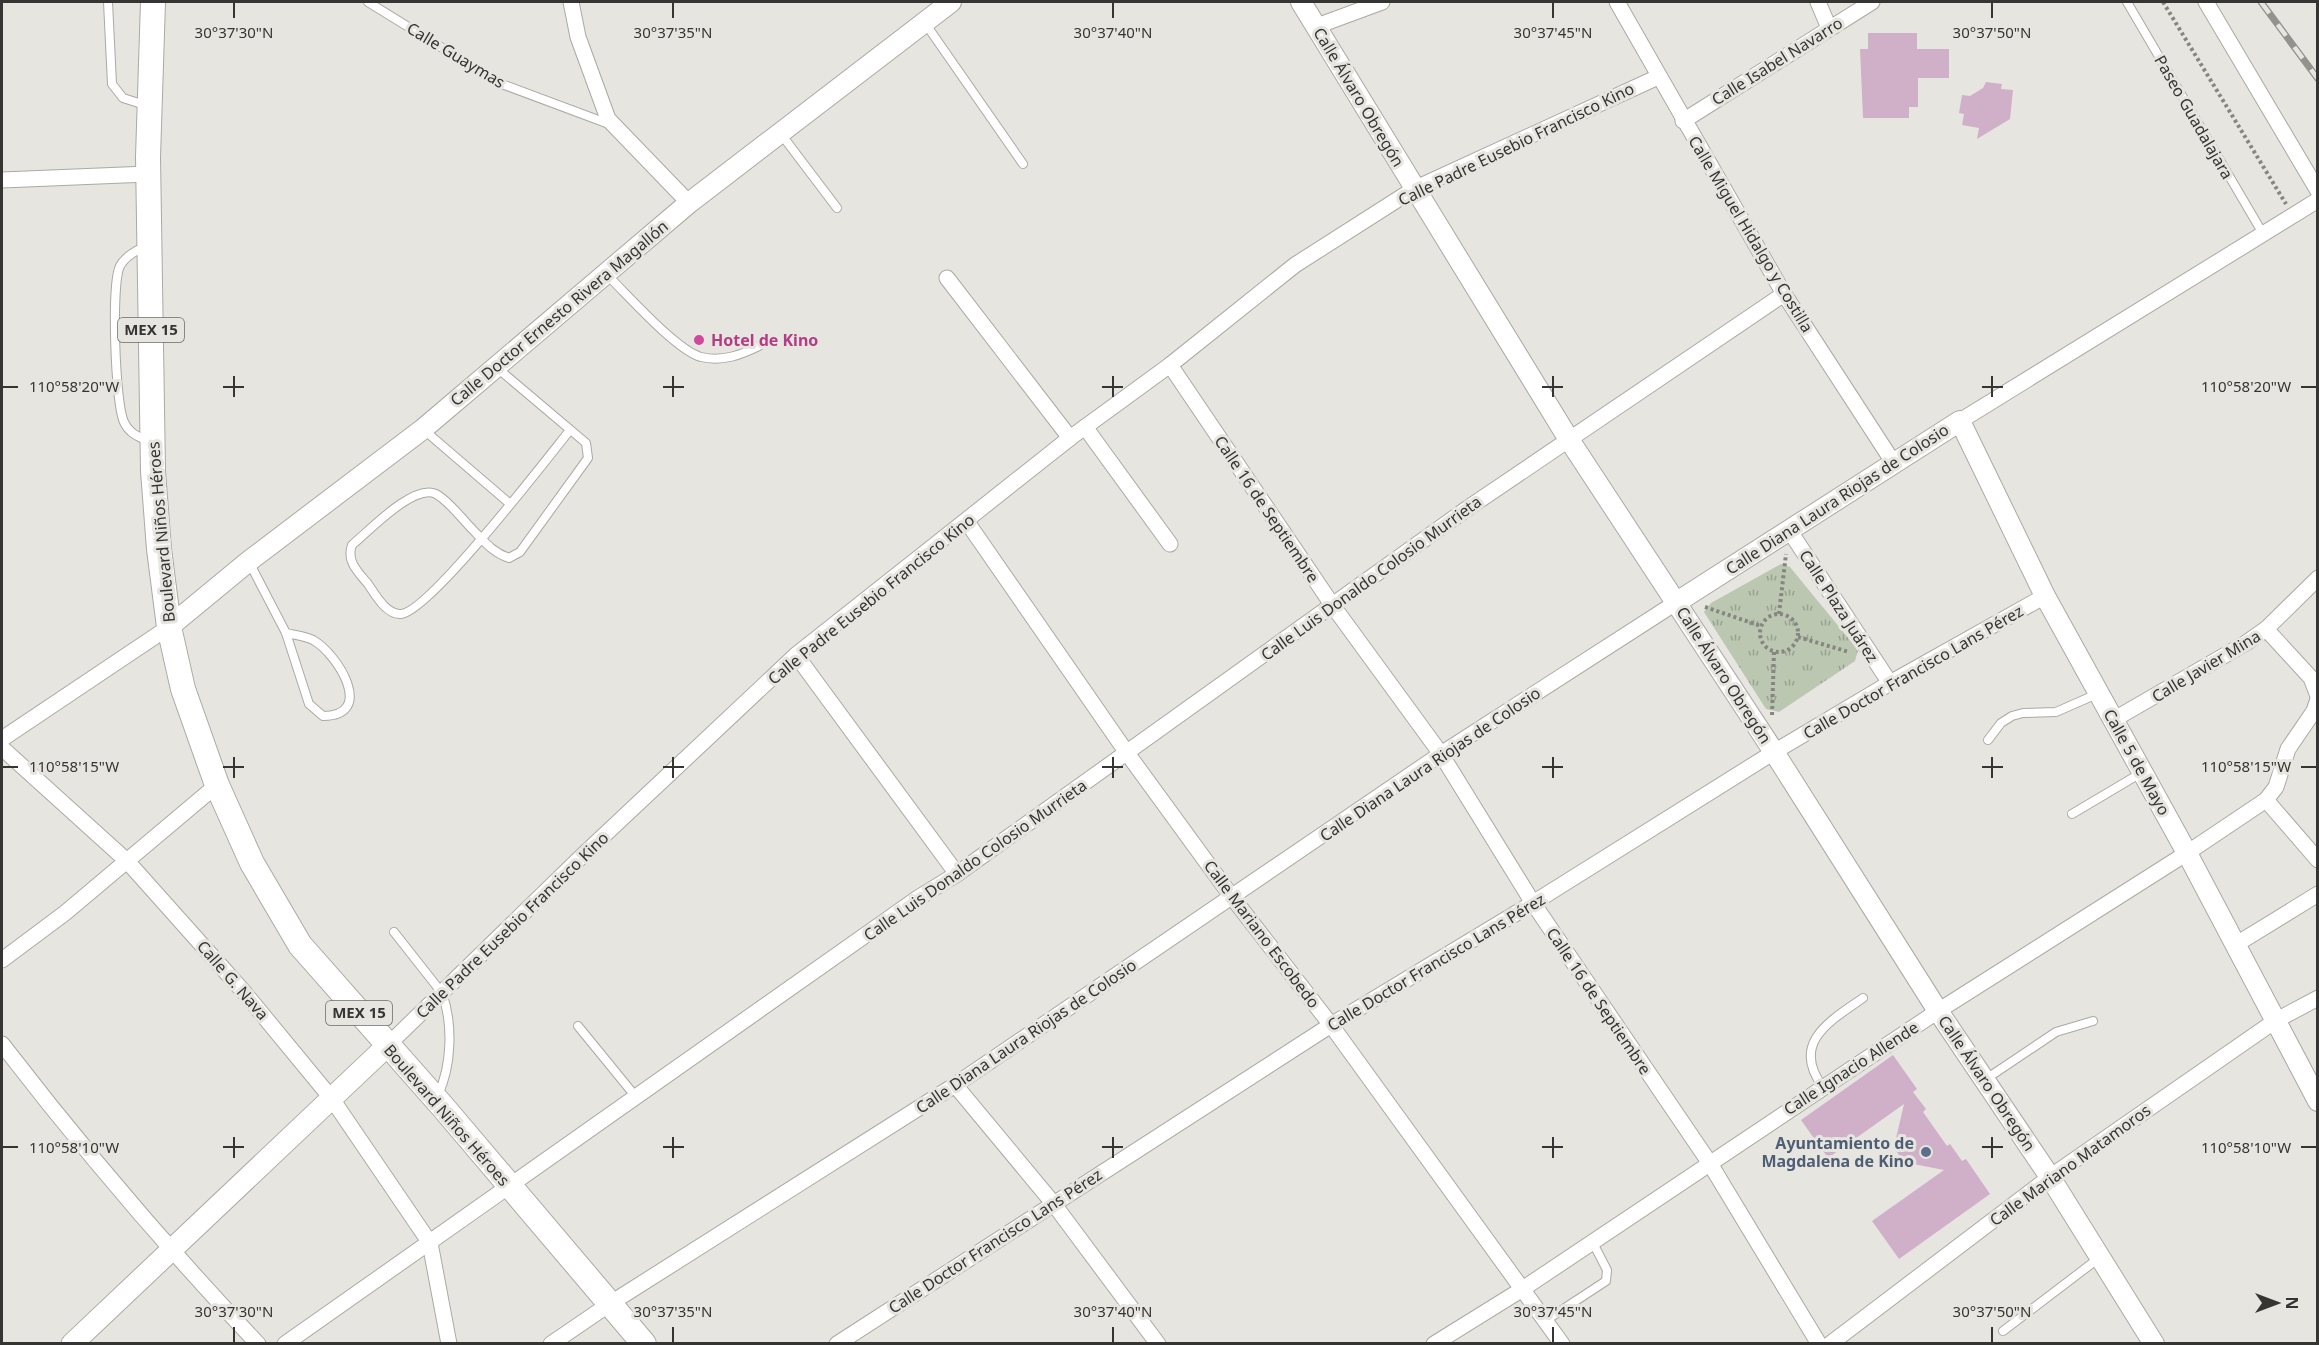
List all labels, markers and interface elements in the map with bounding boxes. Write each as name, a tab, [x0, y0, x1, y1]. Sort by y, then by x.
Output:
street label: Calle Isabel Navarro	[1707, 12, 1847, 110]
street label: Calle Guaymas	[403, 17, 509, 93]
text: 30°37'30"N	[195, 22, 273, 42]
text: 30°37'35"N	[634, 22, 712, 42]
text: 30°37'40"N	[1074, 22, 1152, 42]
text: 30°37'45"N	[1514, 22, 1592, 42]
text: 30°37'50"N	[1953, 22, 2031, 42]
street label: Calle Álvaro Obregón	[1309, 23, 1409, 171]
street label: Paseo Guadalajara	[2149, 51, 2239, 183]
street label: Calle Padre Eusebio Francisco Kino	[1394, 77, 1638, 211]
street label: Calle Miguel Hidalgo y Costilla	[1683, 132, 1819, 336]
street label: Calle Doctor Ernesto Rivera Magallón	[445, 215, 673, 411]
road number: MEX 15	[118, 318, 184, 342]
place label: Hotel de Kino	[711, 329, 818, 351]
marker: Hotel de Kino	[692, 333, 706, 347]
text: 110°58'20"W	[29, 376, 119, 396]
text: 110°58'20"W	[2201, 376, 2291, 396]
street label: Calle Diana Laura Riojas de Colosio	[1721, 418, 1953, 580]
street label: Calle 16 de Septiembre	[1210, 431, 1324, 587]
street label: Boulevard Niños Héroes	[142, 441, 180, 623]
street label: Calle Luis Donaldo Colosio Murrieta	[1256, 490, 1486, 666]
street label: Calle Padre Eusebio Francisco Kino	[763, 509, 979, 689]
street label: Calle Plaza Juárez	[1794, 546, 1884, 666]
street label: Calle Doctor Francisco Lans Pérez	[1799, 600, 2027, 744]
street label: Calle Álvaro Obregón	[1671, 602, 1777, 748]
street label: Calle Javier Mina	[2147, 625, 2265, 707]
street label: Calle Diana Laura Riojas de Colosio	[1315, 682, 1545, 846]
street label: Calle 5 de Mayo	[2099, 705, 2175, 819]
text: 110°58'15"W	[29, 756, 119, 776]
text: 110°58'15"W	[2201, 756, 2291, 776]
street label: Calle Luis Donaldo Colosio Murrieta	[859, 774, 1091, 946]
street label: Calle Padre Eusebio Francisco Kino	[411, 827, 613, 1023]
street label: Calle Mariano Escobedo	[1199, 856, 1325, 1012]
street label: Calle Doctor Francisco Lans Pérez	[1323, 888, 1549, 1036]
street label: Calle 16 de Septiembre	[1542, 923, 1656, 1079]
street label: Calle G. Nava	[192, 935, 274, 1025]
street label: Calle Diana Laura Riojas de Colosio	[911, 954, 1141, 1118]
road number: MEX 15	[326, 1001, 392, 1025]
street label: Calle Álvaro Obregón	[1933, 1011, 2041, 1155]
street label: Calle Ignacio Allende	[1779, 1016, 1923, 1120]
street label: Boulevard Niños Héroes	[379, 1039, 515, 1191]
street label: Calle Mariano Matamoros	[1985, 1099, 2155, 1231]
place label: Ayuntamiento de Magdalena de Kino	[1761, 1132, 1914, 1172]
text: 110°58'10"W	[29, 1137, 119, 1157]
text: 110°58'10"W	[2201, 1137, 2291, 1157]
marker: Ayuntamiento de Magdalena de Kino	[1919, 1145, 1933, 1159]
street label: Calle Doctor Francisco Lans Pérez	[884, 1164, 1106, 1318]
north arrow	[2247, 1273, 2307, 1333]
text: N	[2281, 1296, 2303, 1310]
text: 30°37'30"N	[195, 1301, 273, 1321]
text: 30°37'35"N	[634, 1301, 712, 1321]
text: 30°37'40"N	[1074, 1301, 1152, 1321]
text: 30°37'45"N	[1514, 1301, 1592, 1321]
text: 30°37'50"N	[1953, 1301, 2031, 1321]

